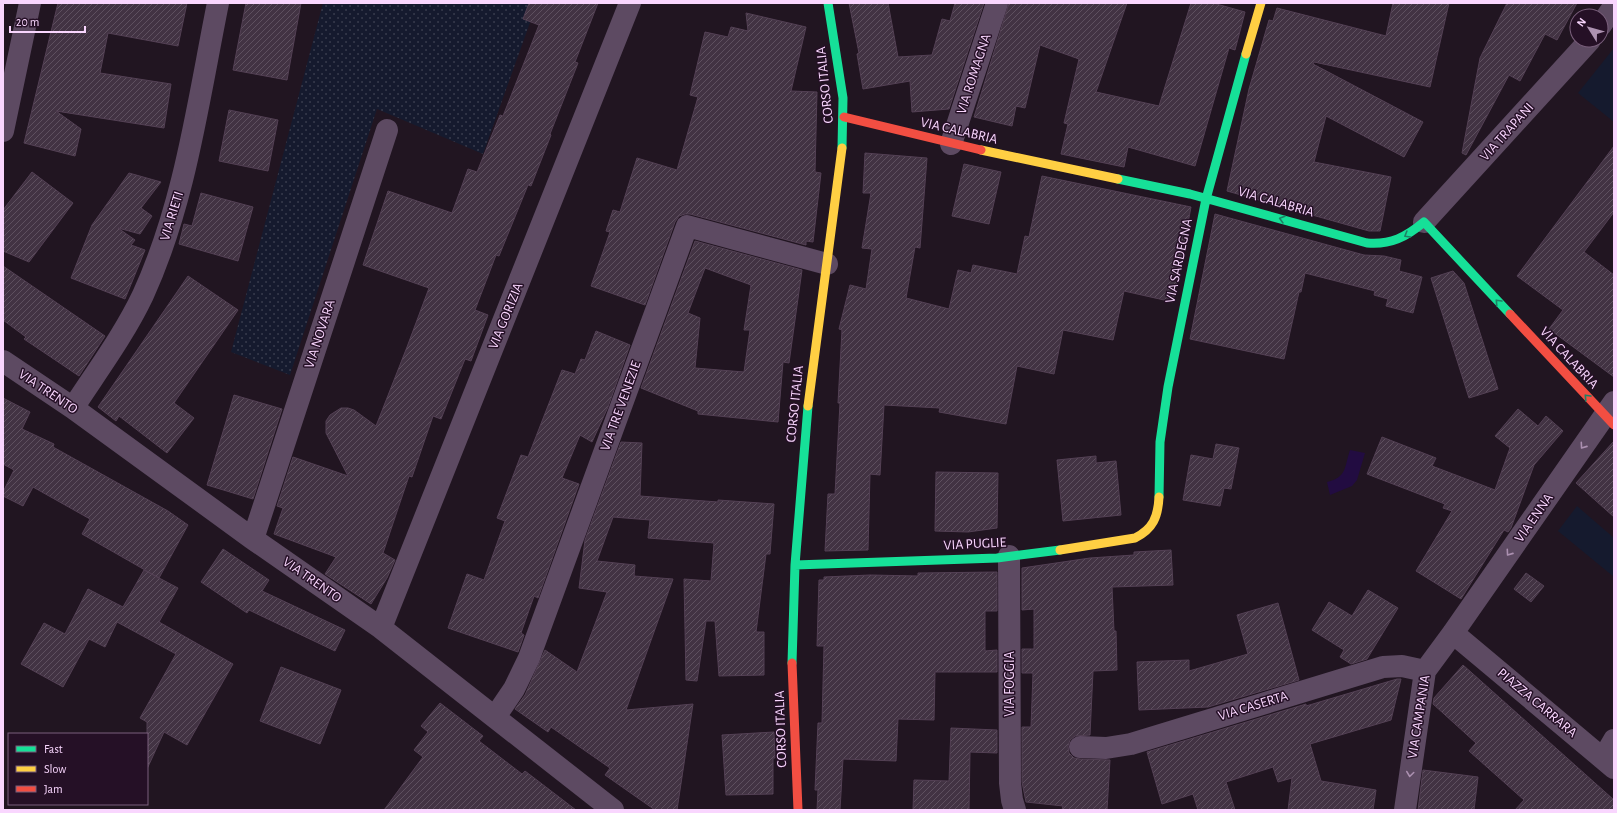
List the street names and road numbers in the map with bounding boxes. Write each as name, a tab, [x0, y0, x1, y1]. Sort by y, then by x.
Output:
street label: VIA ROMAGNA	[954, 32, 994, 116]
street label: CORSO ITALIA	[814, 46, 836, 124]
street label: VIA TRAPANI	[1477, 100, 1537, 164]
street label: VIA CALABRIA	[919, 115, 999, 147]
street label: VIA CALABRIA	[1236, 184, 1316, 220]
street label: VIA RIETI	[158, 190, 186, 242]
street label: VIA SARDEGNA	[1163, 217, 1195, 305]
street label: VIA GORIZIA	[486, 281, 526, 351]
street label: VIA NOVARA	[302, 298, 338, 370]
street label: VIA CALABRIA	[1537, 325, 1601, 391]
street label: VIA TRE VENEZIE	[598, 359, 644, 453]
street label: CORSO ITALIA	[784, 365, 806, 443]
street label: VIA TRENTO	[16, 367, 80, 417]
street label: VIA ENNA	[1512, 491, 1556, 545]
street label: VIA PUGLIE	[943, 535, 1007, 553]
street label: VIA TRENTO	[280, 555, 344, 605]
street label: VIA FOGGIA	[1003, 651, 1017, 717]
street label: PIAZZA CARRARA	[1495, 666, 1579, 740]
street label: VIA CAMPANIA	[1405, 674, 1433, 760]
street label: VIA CASERTA	[1216, 689, 1290, 723]
street label: CORSO ITALIA	[773, 690, 789, 768]

